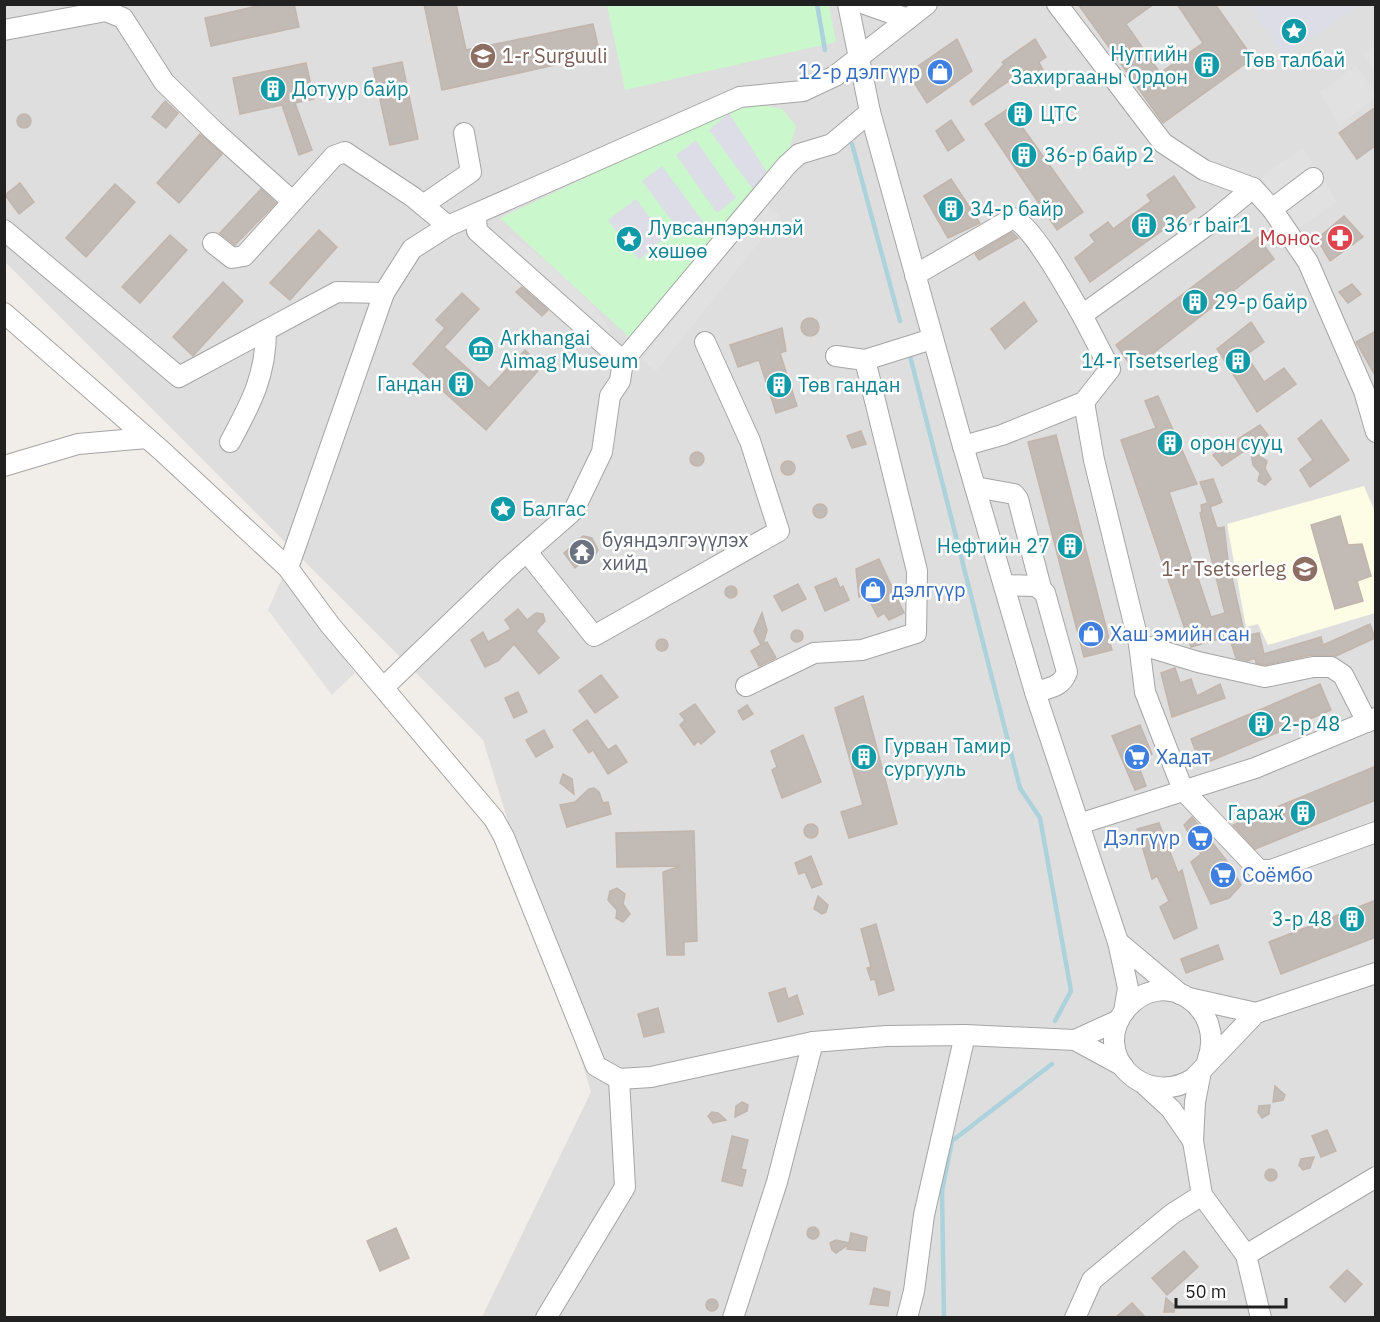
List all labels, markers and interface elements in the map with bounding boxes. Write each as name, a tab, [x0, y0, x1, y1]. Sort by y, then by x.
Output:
place icon: Төв талбай	[1279, 16, 1309, 46]
place label: Нутгийн Захиргааны Ордон	[1011, 40, 1188, 90]
school or university icon: 1-r Surguuli	[468, 41, 498, 71]
place label: 1-r Surguuli	[502, 42, 608, 69]
place label: Төв талбай	[1243, 46, 1345, 73]
building icon: Нутгийн Захиргааны Ордон	[1192, 50, 1222, 80]
shop icon: 12-р дэлгүүр	[925, 57, 955, 87]
place label: 12-р дэлгүүр	[798, 58, 920, 85]
building icon: Дотуур байр	[258, 74, 288, 104]
place label: Дотуур байр	[292, 75, 409, 102]
building icon: ЦТС	[1005, 99, 1035, 129]
place label: ЦТС	[1040, 100, 1077, 127]
building icon: 36-р байр 2	[1009, 140, 1039, 170]
place label: 36-р байр 2	[1044, 141, 1154, 168]
building icon: 34-р байр	[936, 194, 966, 224]
place label: 34-р байр	[970, 195, 1064, 222]
building icon: 36 r bair1	[1129, 210, 1159, 240]
place label: 36 r bair1	[1164, 211, 1251, 238]
place label: Лувсанпэрэнлэй хөшөө	[648, 214, 804, 264]
pharmacy icon: Монос	[1325, 223, 1355, 253]
place icon: Лувсанпэрэнлэй хөшөө	[614, 224, 644, 254]
place label: Монос	[1260, 224, 1320, 251]
building icon: 29-р байр	[1180, 287, 1210, 317]
place label: 29-р байр	[1214, 288, 1308, 315]
place label: Arkhangai Aimag Museum	[500, 324, 638, 374]
museum icon: Arkhangai Aimag Museum	[466, 334, 496, 364]
building icon: 14-r Tsetserleg	[1223, 346, 1253, 376]
place label: 14-r Tsetserleg	[1081, 347, 1218, 374]
building icon: Гандан	[446, 369, 476, 399]
place label: Гандан	[377, 370, 442, 397]
building icon: Төв гандан	[764, 370, 794, 400]
place label: Төв гандан	[798, 371, 900, 398]
building icon: орон сууц	[1155, 428, 1185, 458]
place label: орон сууц	[1190, 429, 1282, 456]
place icon: Балгас	[488, 494, 518, 524]
place label: Балгас	[522, 495, 586, 522]
place label: буяндэлгэүүлэх хийд	[602, 526, 748, 576]
building icon: Нефтийн 27	[1055, 531, 1085, 561]
place label: Нефтийн 27	[937, 532, 1050, 559]
temple icon: буяндэлгэүүлэх хийд	[567, 537, 597, 567]
school or university icon: 1-r Tsetserleg	[1290, 554, 1320, 584]
place label: 1-r Tsetserleg	[1161, 555, 1286, 582]
shop icon: дэлгүүр	[858, 575, 888, 605]
place label: дэлгүүр	[892, 576, 966, 603]
shop icon: Хаш эмийн сан	[1076, 619, 1106, 649]
place label: Хаш эмийн сан	[1110, 620, 1250, 647]
building icon: 2-р 48	[1246, 709, 1276, 739]
place label: 2-р 48	[1280, 710, 1340, 737]
place label: Гурван Тамир сургууль	[884, 732, 1011, 782]
building icon: Гурван Тамир сургууль	[849, 742, 879, 772]
supermarket icon: Хадат	[1122, 742, 1152, 772]
place label: Хадат	[1156, 743, 1211, 770]
building icon: Гараж	[1288, 798, 1318, 828]
place label: Гараж	[1227, 799, 1284, 826]
supermarket icon: Дэлгүүр	[1185, 823, 1215, 853]
place label: Дэлгүүр	[1104, 824, 1180, 851]
supermarket icon: Соёмбо	[1208, 860, 1238, 890]
place label: Соёмбо	[1242, 861, 1313, 888]
building icon: 3-р 48	[1337, 904, 1367, 934]
place label: 3-р 48	[1272, 905, 1332, 932]
scale bar	[1176, 1271, 1286, 1309]
text: 50 m	[1185, 1280, 1227, 1303]

